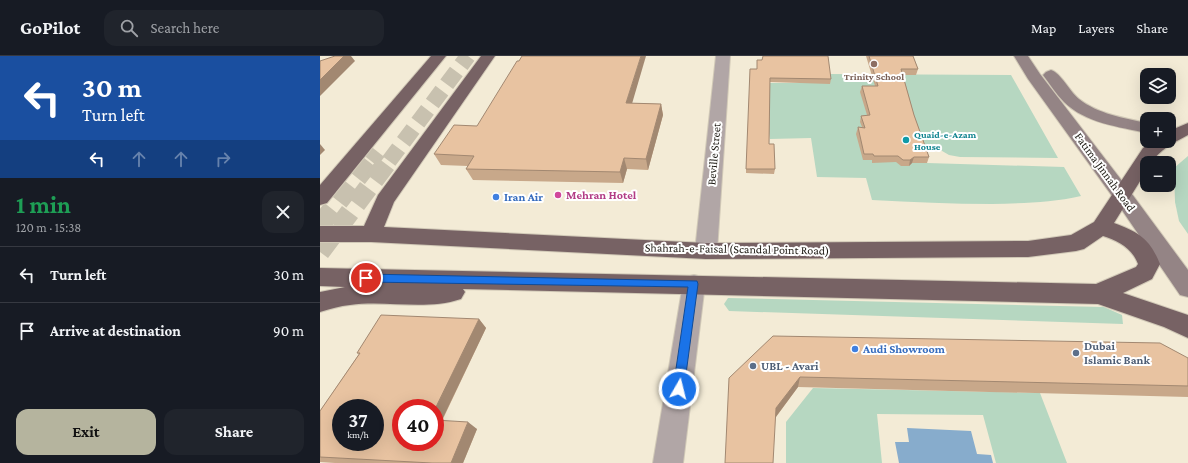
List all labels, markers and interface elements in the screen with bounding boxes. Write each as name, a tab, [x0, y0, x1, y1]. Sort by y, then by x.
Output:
search box	[104, 10, 384, 46]
text: GoPilot	[20, 17, 80, 38]
icon: search	[118, 17, 140, 39]
text: Search here	[150, 20, 219, 36]
text: Map	[1031, 20, 1056, 36]
text: Layers	[1078, 20, 1115, 36]
text: Share	[1137, 20, 1168, 36]
marker: Trinity School	[869, 59, 879, 69]
map controls	[1140, 68, 1176, 192]
button: layers	[1140, 68, 1176, 104]
place label: Trinity School	[844, 71, 904, 82]
icon: left	[16, 72, 68, 124]
text: 30 m	[82, 72, 142, 103]
text: Turn left	[82, 105, 145, 125]
button: +	[1140, 112, 1176, 148]
street label: Beville Street	[704, 121, 724, 186]
place label: Quaid-e-Azam House	[914, 129, 977, 152]
street label: Fatima Jinnah Road	[1072, 130, 1139, 215]
marker: Quaid-e-Azam House	[901, 135, 911, 145]
icon: left	[86, 148, 108, 170]
icon: ahead	[128, 148, 150, 170]
icon: ahead	[170, 148, 192, 170]
icon: right	[212, 148, 234, 170]
button: −	[1140, 156, 1176, 192]
place label: Mehran Hotel	[566, 188, 637, 202]
place label: Iran Air	[504, 190, 543, 204]
marker: Mehran Hotel	[553, 190, 563, 200]
text: 1 min	[16, 191, 71, 218]
button: close	[262, 191, 304, 233]
marker: Iran Air	[491, 192, 501, 202]
text: 120 m · 15:38	[16, 220, 81, 235]
street label: Shahrah-e-Faisal (Scandal Point Road)	[645, 240, 829, 258]
pin	[349, 261, 383, 295]
icon: left	[16, 264, 38, 286]
text: Turn left	[50, 267, 106, 283]
text: 30 m	[274, 267, 304, 283]
icon: arrive	[355, 267, 377, 289]
icon: arrive	[16, 320, 38, 342]
text: Arrive at destination	[50, 323, 181, 339]
text: 90 m	[273, 323, 304, 339]
place label: Dubai Islamic Bank	[1084, 339, 1150, 367]
place label: Audi Showroom	[862, 342, 946, 356]
marker: Audi Showroom	[850, 344, 860, 354]
marker: Dubai Islamic Bank	[1071, 348, 1081, 358]
place label: UBL - Avari	[761, 359, 819, 373]
marker: UBL - Avari	[748, 361, 758, 371]
position arrow	[658, 368, 700, 410]
speed limit sign: 40	[392, 399, 444, 451]
button: Exit	[16, 409, 156, 455]
button: Share	[164, 409, 304, 455]
text: 37	[348, 409, 368, 431]
text: km/h	[347, 429, 369, 440]

